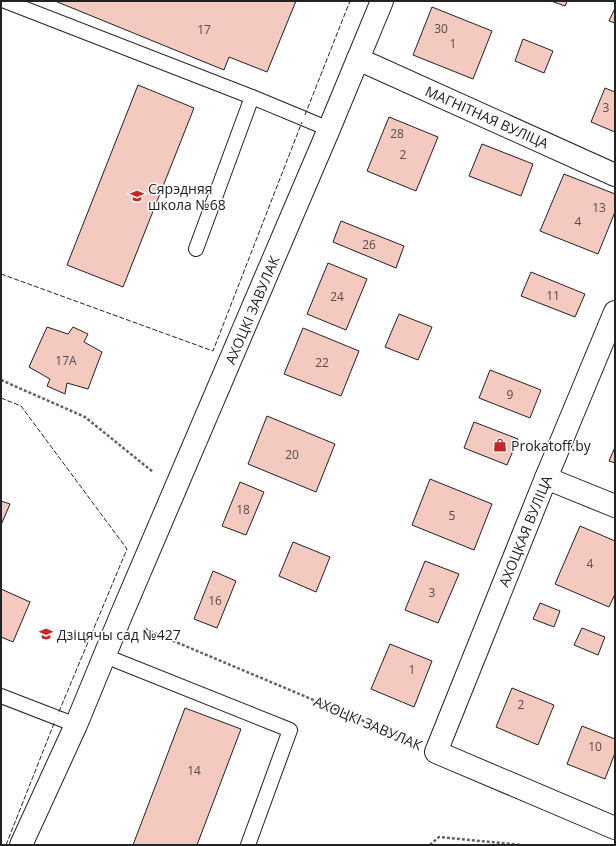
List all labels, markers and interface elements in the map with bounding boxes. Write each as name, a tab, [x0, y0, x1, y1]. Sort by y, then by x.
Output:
house number: 30	[434, 20, 448, 37]
house number: 17	[197, 21, 211, 38]
house number: 1	[450, 35, 456, 52]
street label: МАГНІТНАЯ ВУЛІЦА	[422, 81, 552, 153]
house number: 3	[603, 99, 610, 116]
house number: 28	[390, 125, 404, 142]
house number: 2	[400, 146, 407, 163]
place label: Сярэдняя школа №68	[148, 179, 226, 214]
school or university icon: Сярэдняя школа №68	[129, 188, 145, 204]
house number: 13	[592, 199, 606, 216]
house number: 4	[575, 213, 582, 230]
house number: 26	[362, 236, 376, 253]
street label: АХОЦКІ ЗАВУЛАК	[221, 252, 284, 367]
house number: 11	[546, 287, 560, 304]
house number: 24	[330, 288, 344, 305]
house number: 17А	[55, 352, 77, 369]
house number: 22	[315, 354, 329, 371]
house number: 9	[507, 386, 514, 403]
place label: Prokatoff.by	[511, 436, 592, 455]
shop icon: Prokatoff.by	[492, 437, 508, 453]
house number: 20	[285, 446, 299, 463]
street label: АХОЦКАЯ ВУЛІЦА	[494, 472, 556, 590]
house number: 18	[236, 501, 250, 518]
house number: 5	[449, 507, 456, 524]
house number: 4	[587, 555, 594, 572]
house number: 3	[429, 584, 436, 601]
house number: 16	[208, 592, 222, 609]
place label: Дзіцячы сад №427	[57, 625, 181, 644]
school or university icon: Дзіцячы сад №427	[38, 626, 54, 642]
house number: 1	[409, 661, 415, 678]
street label: АХОЦКІ ЗАВУЛАК	[311, 692, 426, 755]
house number: 2	[518, 696, 525, 713]
house number: 10	[588, 738, 602, 755]
house number: 14	[187, 762, 201, 779]

